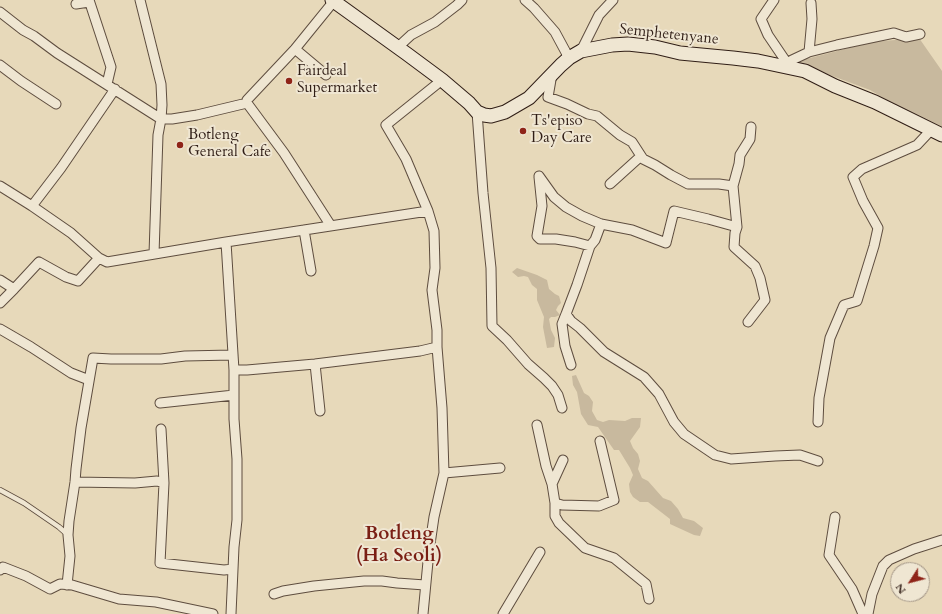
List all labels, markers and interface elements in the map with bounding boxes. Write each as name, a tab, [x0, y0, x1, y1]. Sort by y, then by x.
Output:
street label: Semphetenyane	[618, 21, 720, 49]
place label: Fairdeal Supermarket	[297, 63, 377, 98]
marker: Fairdeal Supermarket	[284, 76, 294, 86]
place label: Ts'episo Day Care	[531, 113, 592, 148]
marker: Ts'episo Day Care	[518, 126, 528, 136]
place label: Botleng General Cafe	[188, 127, 271, 162]
marker: Botleng General Cafe	[175, 140, 185, 150]
district label: Botleng (Ha Seoli)	[356, 524, 442, 568]
north arrow	[890, 562, 930, 602]
text: N	[892, 580, 910, 597]

